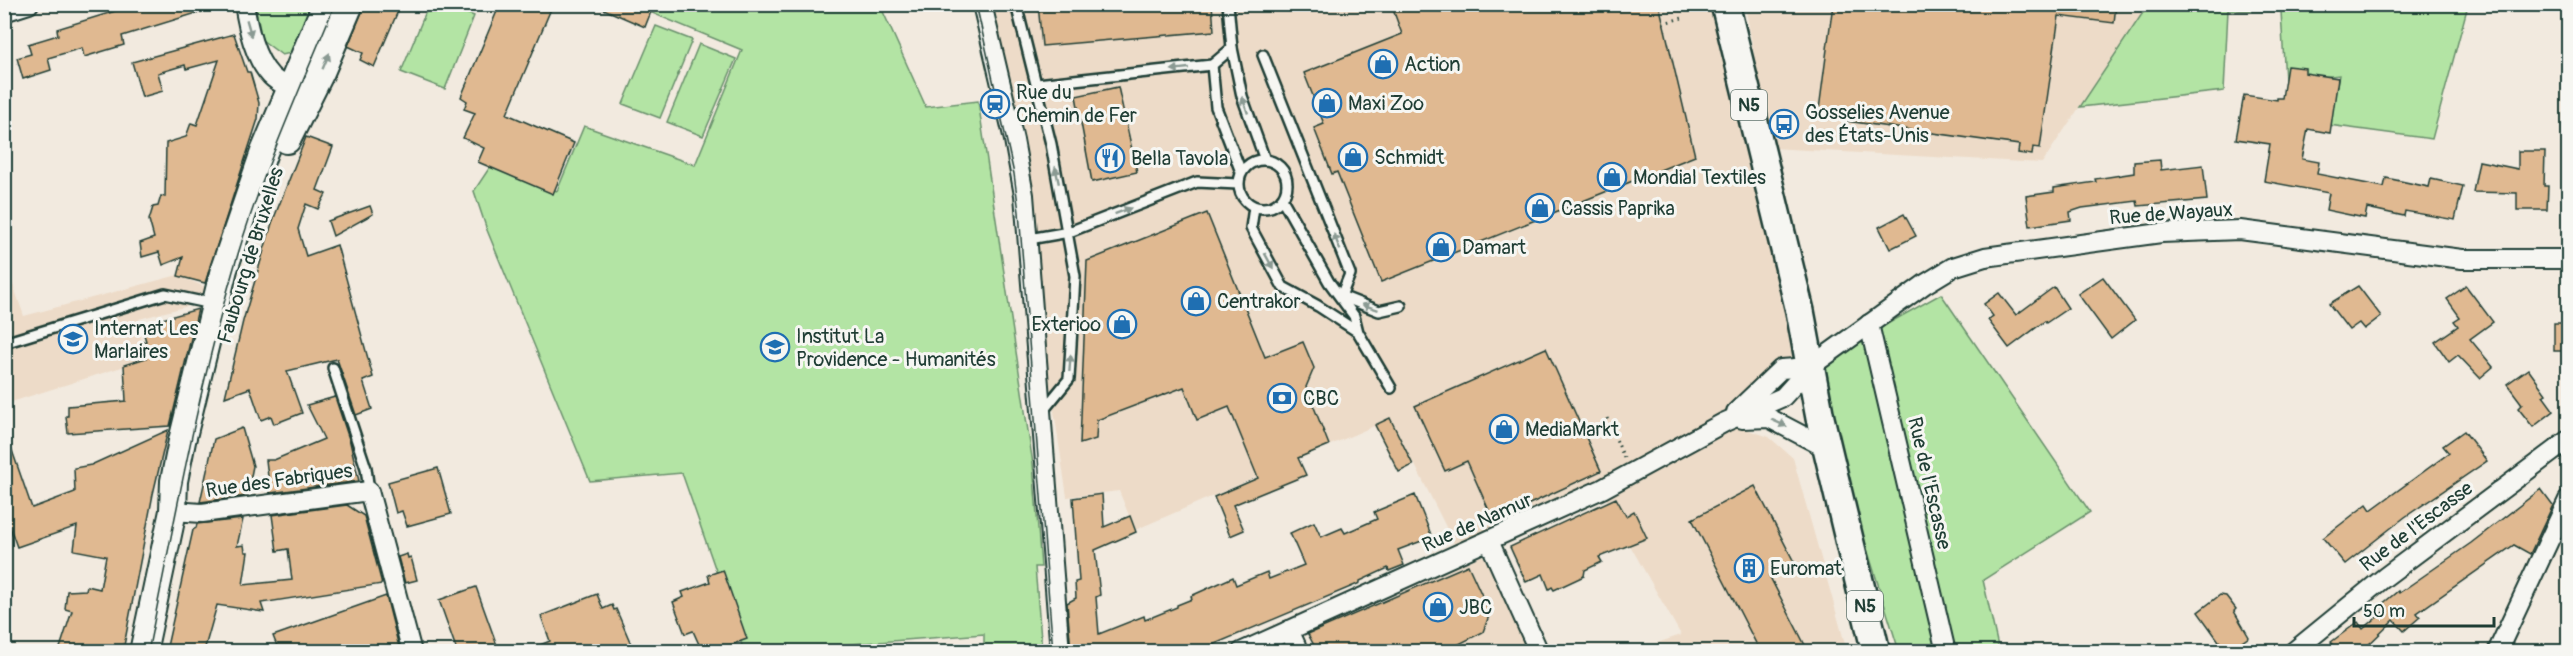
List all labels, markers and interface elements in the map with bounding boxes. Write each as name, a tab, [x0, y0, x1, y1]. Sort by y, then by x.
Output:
one-way arrow	[245, 19, 254, 37]
shop icon: Action	[1367, 48, 1399, 80]
one-way arrow	[321, 52, 331, 70]
place label: Action	[1404, 52, 1461, 77]
one-way arrow	[1170, 64, 1189, 73]
place label: Rue du Chemin de Fer	[1016, 80, 1137, 128]
shop icon: Maxi Zoo	[1311, 87, 1343, 119]
station icon: Rue du Chemin de Fer	[979, 88, 1011, 120]
road number: N5	[1731, 90, 1767, 120]
place label: Maxi Zoo	[1348, 91, 1424, 116]
one-way arrow	[1240, 96, 1250, 114]
place label: Gosselies Avenue des États-Unis	[1805, 100, 1950, 148]
bus stop icon: Gosselies Avenue des États-Unis	[1768, 108, 1800, 140]
shop icon: Schmidt	[1337, 141, 1369, 173]
restaurant icon: Bella Tavola	[1094, 142, 1126, 174]
place label: Schmidt	[1374, 145, 1445, 170]
place label: Bella Tavola	[1131, 146, 1228, 171]
shop icon: Mondial Textiles	[1596, 161, 1628, 193]
street label: Faubourg de Bruxelles	[212, 164, 289, 346]
one-way arrow	[1052, 165, 1061, 184]
place label: Mondial Textiles	[1633, 165, 1766, 190]
shop icon: Cassis Paprika	[1524, 192, 1556, 224]
place label: Cassis Paprika	[1561, 196, 1675, 221]
street label: Rue de Wayaux	[2108, 197, 2234, 230]
one-way arrow	[1115, 206, 1133, 216]
shop icon: Damart	[1425, 231, 1457, 263]
one-way arrow	[1332, 233, 1342, 251]
place label: Damart	[1462, 235, 1527, 260]
one-way arrow	[1264, 252, 1274, 269]
shop icon: Centrakor	[1180, 285, 1212, 317]
place label: Centrakor	[1217, 289, 1301, 314]
one-way arrow	[1361, 302, 1379, 312]
shop icon: Exterioo	[1106, 308, 1138, 340]
place label: Exterioo	[1032, 312, 1101, 337]
place label: Internat Les Marlaires	[94, 316, 198, 364]
school or university icon: Internat Les Marlaires	[57, 323, 89, 355]
place label: Institut La Providence - Humanités	[796, 324, 996, 372]
school or university icon: Institut La Providence - Humanités	[759, 331, 791, 363]
one-way arrow	[1065, 353, 1074, 372]
bank icon: CBC	[1266, 382, 1298, 414]
place label: CBC	[1303, 386, 1339, 411]
shop icon: MediaMarkt	[1488, 413, 1520, 445]
street label: Rue de l'Escasse	[1902, 414, 1957, 552]
place label: MediaMarkt	[1525, 417, 1620, 442]
one-way arrow	[1771, 418, 1789, 428]
street label: Rue des Fabriques	[204, 458, 354, 503]
street label: Rue de l'Escasse	[2355, 476, 2478, 577]
street label: Rue de Namur	[1418, 487, 1536, 558]
building icon: Euromat	[1733, 552, 1765, 584]
place label: Euromat	[1770, 556, 1843, 581]
scale bar	[2354, 590, 2494, 628]
shop icon: JBC	[1422, 591, 1454, 623]
road number: N5	[1847, 591, 1883, 621]
place label: JBC	[1459, 595, 1492, 620]
text: 50 m	[2363, 600, 2405, 623]

